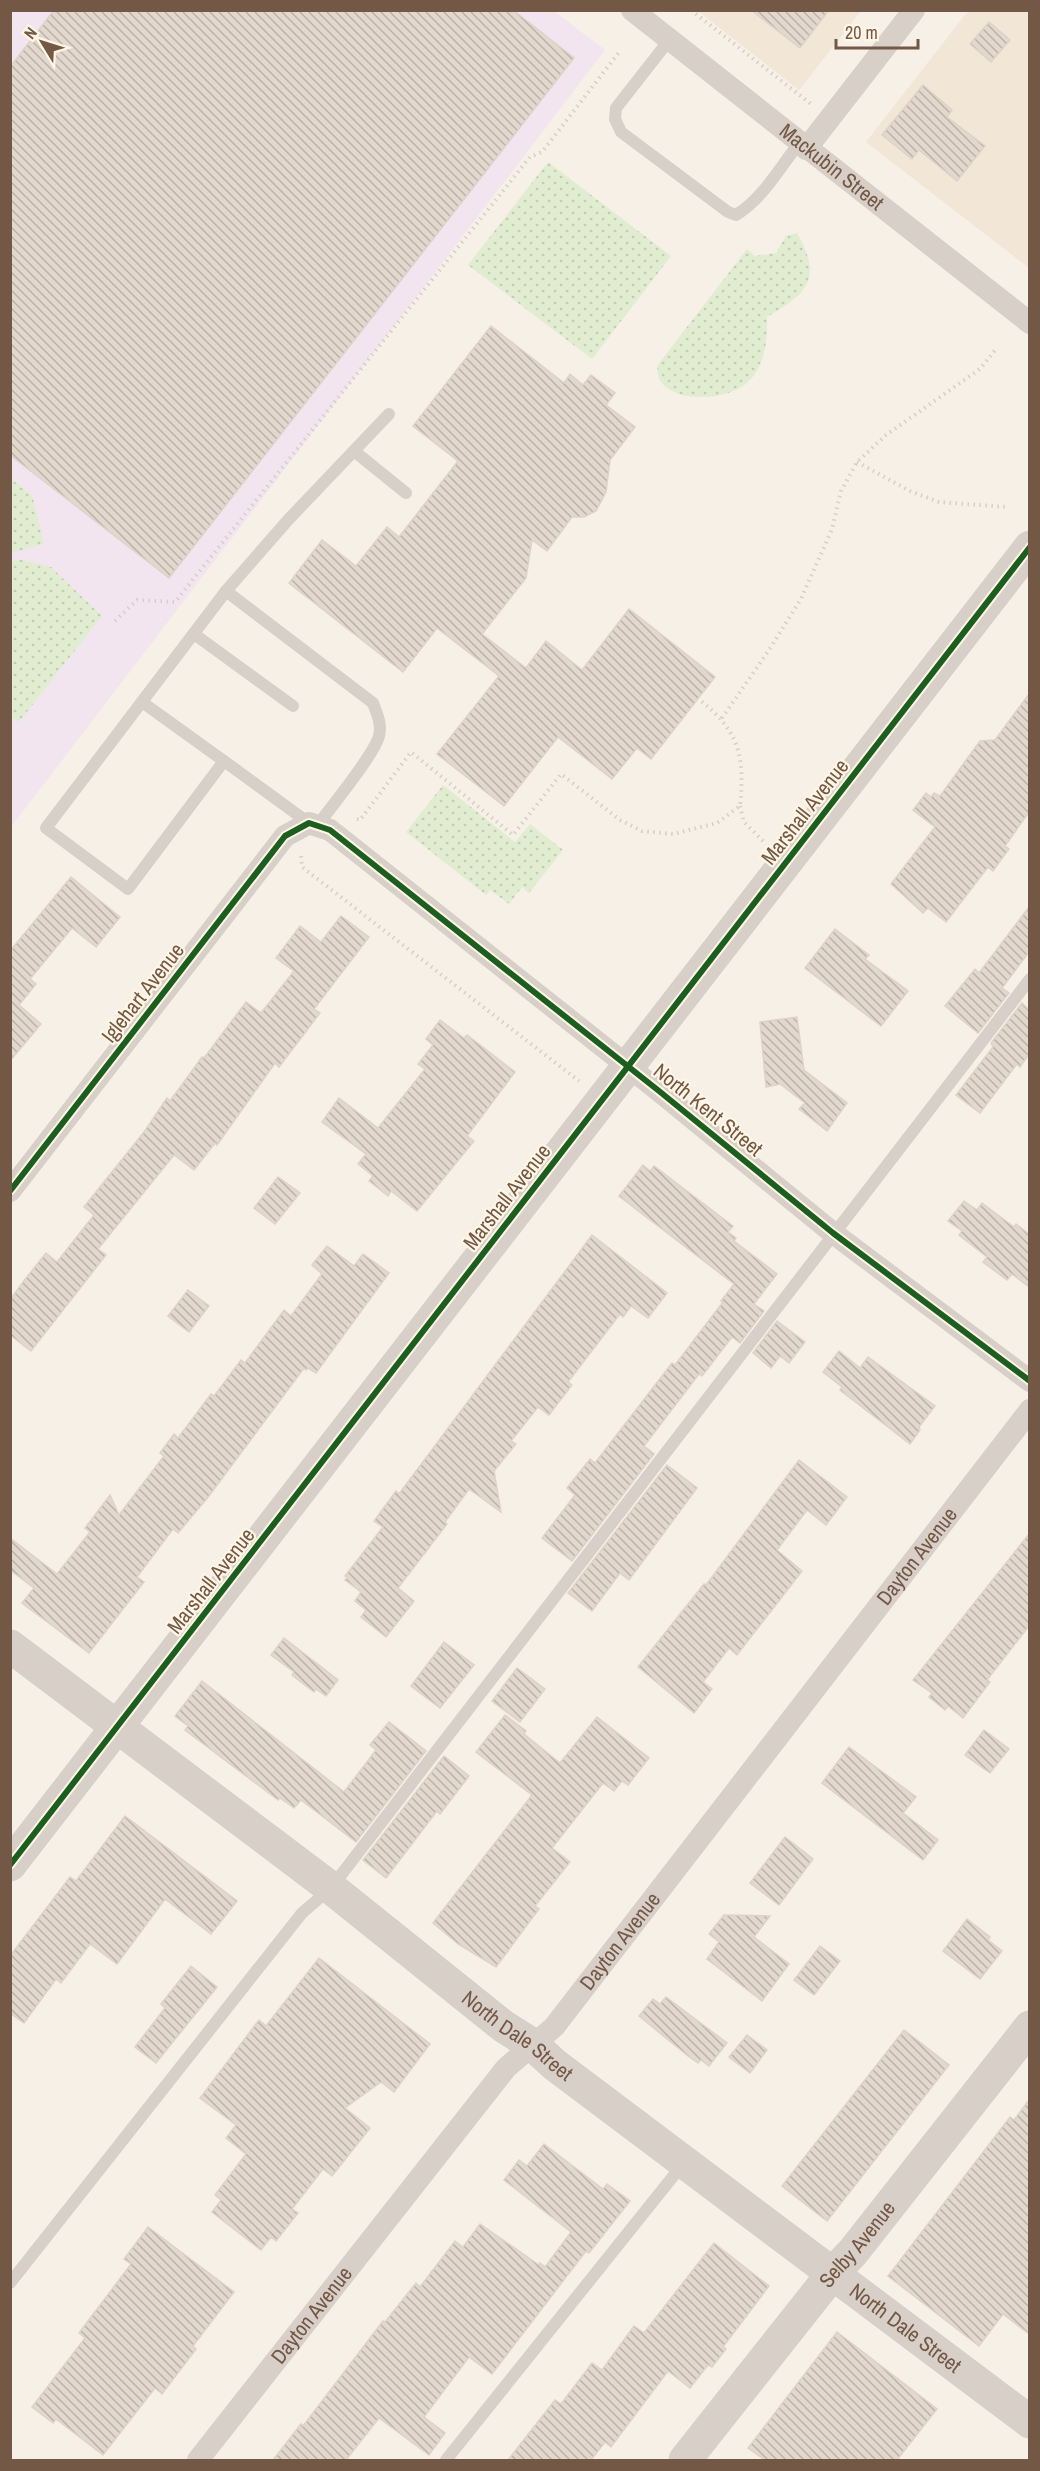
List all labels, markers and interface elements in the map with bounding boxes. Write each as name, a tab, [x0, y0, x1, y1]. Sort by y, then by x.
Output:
north arrow	[12, 12, 72, 72]
scale bar	[836, 12, 918, 50]
text: 20 m	[845, 20, 878, 45]
text: N	[19, 22, 42, 43]
street label: Mackubin Street	[774, 116, 890, 217]
street label: Marshall Avenue	[754, 753, 855, 871]
street label: Iglehart Avenue	[94, 937, 191, 1049]
street label: North Kent Street	[647, 1056, 769, 1163]
street label: Marshall Avenue	[456, 1138, 557, 1256]
street label: Dayton Avenue	[870, 1501, 964, 1611]
street label: Marshall Avenue	[160, 1522, 261, 1640]
street label: Dayton Avenue	[573, 1886, 667, 1996]
street label: North Dale Street	[456, 1984, 579, 2088]
street label: Selby Avenue	[812, 2195, 902, 2293]
street label: Dayton Avenue	[264, 2260, 359, 2370]
street label: North Dale Street	[844, 2276, 968, 2380]

